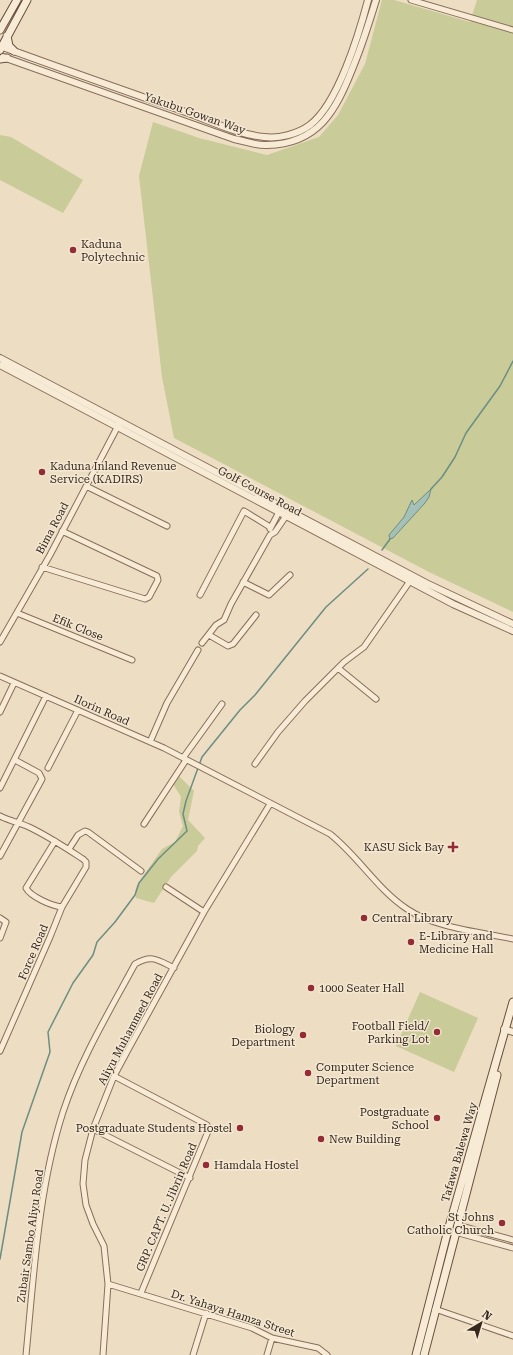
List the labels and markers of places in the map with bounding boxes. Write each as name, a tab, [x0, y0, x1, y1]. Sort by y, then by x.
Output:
place label: Kaduna Polytechnic	[81, 238, 145, 264]
marker: Kaduna Polytechnic	[68, 245, 78, 255]
place label: Kaduna Inland Revenue Service (KADIRS)	[50, 460, 176, 486]
marker: Kaduna Inland Revenue Service (KADIRS)	[37, 467, 47, 477]
place label: KASU Sick Bay	[364, 841, 444, 854]
marker: KASU Sick Bay	[447, 841, 459, 853]
place label: Central Library	[372, 912, 453, 925]
marker: Central Library	[359, 913, 369, 923]
place label: E-Library and Medicine Hall	[419, 930, 494, 956]
marker: E-Library and Medicine Hall	[406, 937, 416, 947]
place label: 1000 Seater Hall	[319, 982, 405, 995]
marker: 1000 Seater Hall	[306, 983, 316, 993]
place label: Football Field/ Parking Lot	[352, 1020, 429, 1046]
place label: Biology Department	[231, 1023, 295, 1049]
marker: Football Field/ Parking Lot	[432, 1027, 442, 1037]
marker: Biology Department	[298, 1030, 308, 1040]
place label: Computer Science Department	[316, 1061, 414, 1087]
marker: Computer Science Department	[303, 1068, 313, 1078]
place label: Postgraduate School	[360, 1106, 430, 1132]
marker: Postgraduate School	[432, 1113, 442, 1123]
place label: Postgraduate Students Hostel	[76, 1122, 233, 1135]
marker: Postgraduate Students Hostel	[235, 1123, 245, 1133]
place label: New Building	[329, 1133, 401, 1146]
marker: New Building	[316, 1134, 326, 1144]
place label: Hamdala Hostel	[214, 1159, 299, 1172]
marker: Hamdala Hostel	[201, 1160, 211, 1170]
place label: St Johns Catholic Church	[407, 1211, 494, 1237]
marker: St Johns Catholic Church	[497, 1218, 507, 1228]

